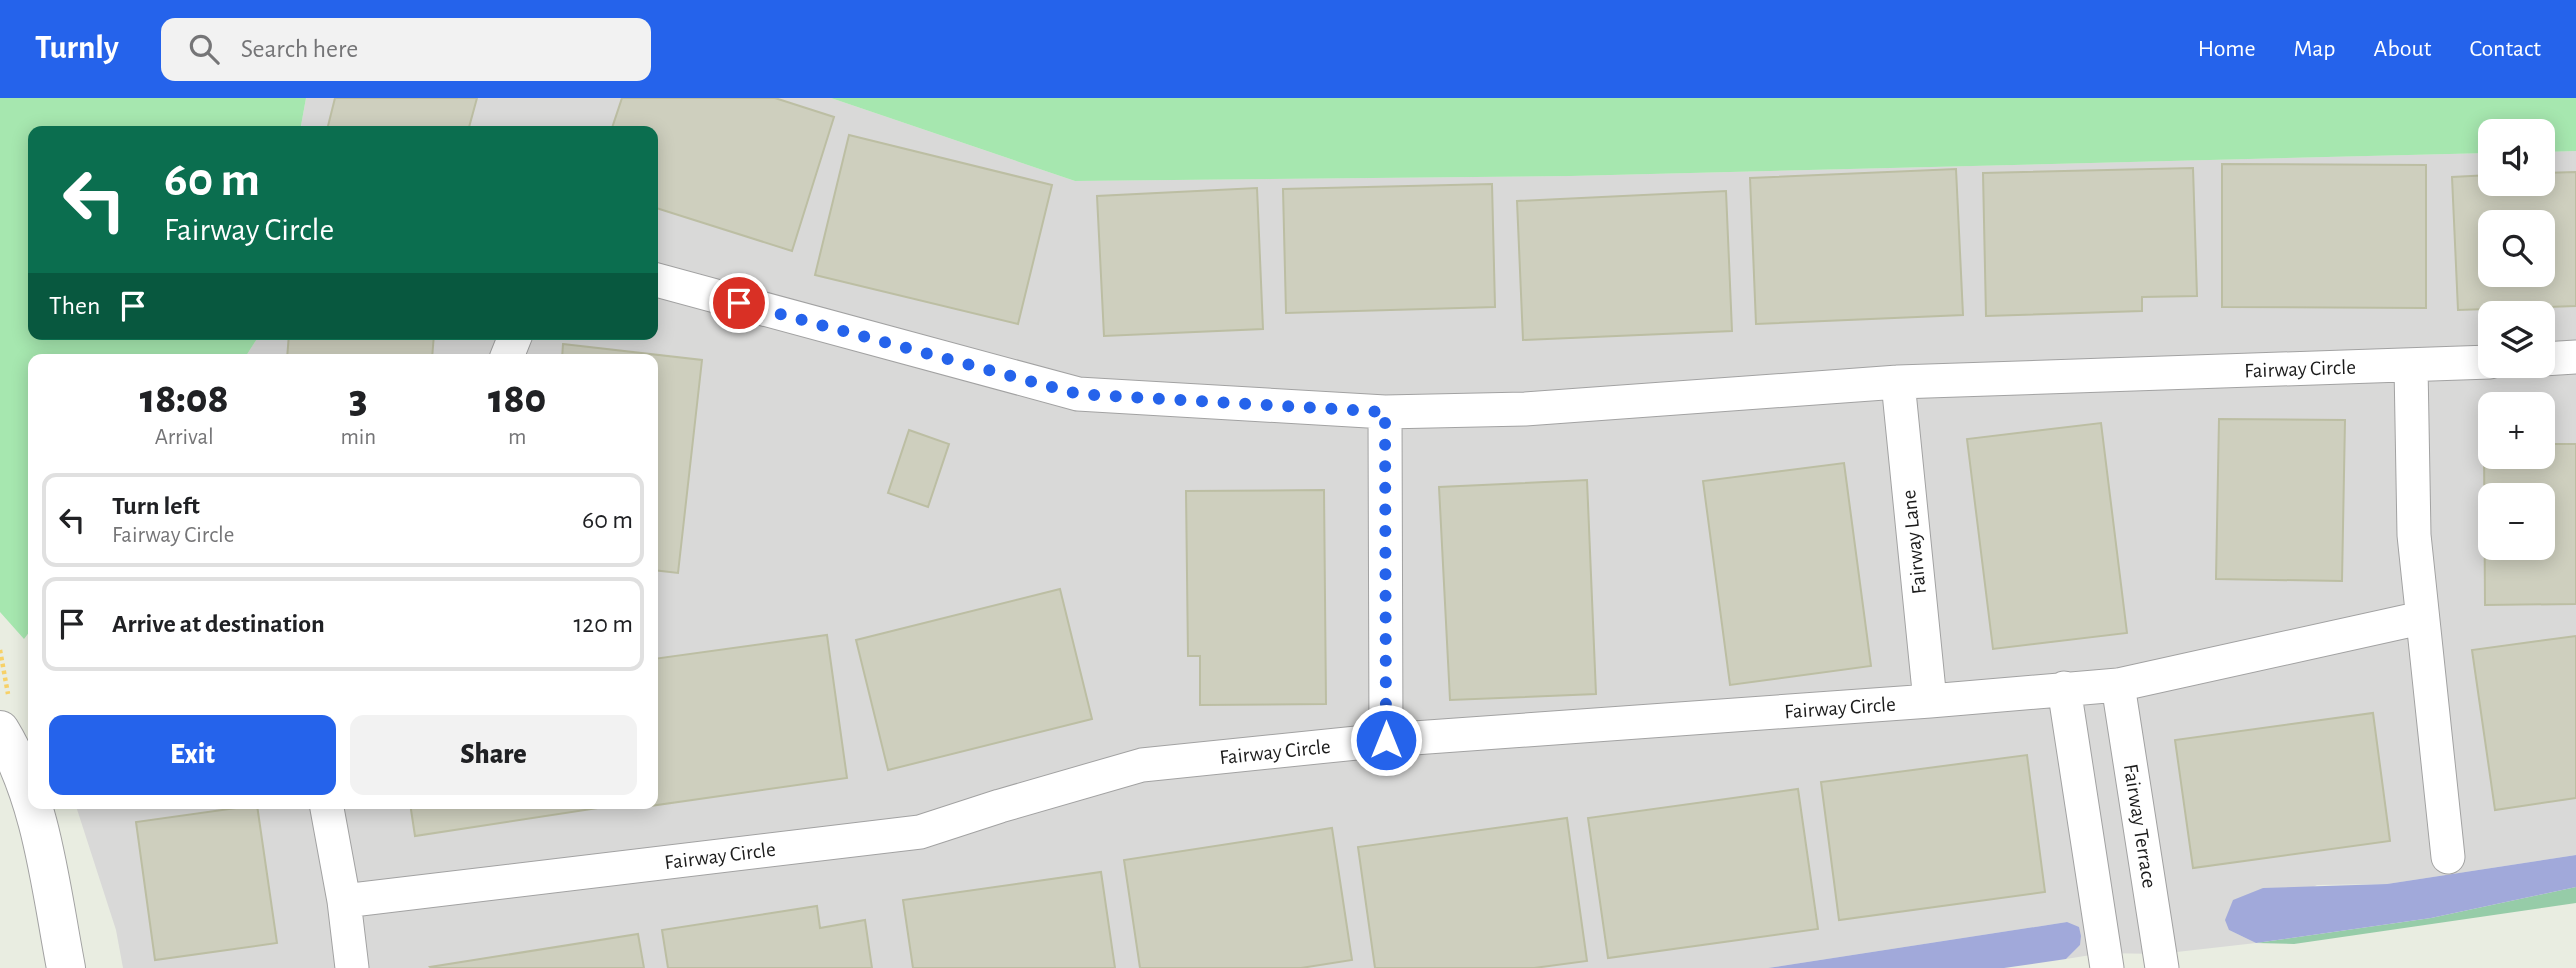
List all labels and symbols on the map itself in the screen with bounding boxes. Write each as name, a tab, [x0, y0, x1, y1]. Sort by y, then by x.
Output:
pin	[709, 273, 769, 333]
street label: Fairway Circle	[2244, 357, 2356, 381]
street label: Fairway Lane	[1898, 489, 1930, 595]
street label: Fairway Circle	[1784, 694, 1896, 722]
position arrow	[1349, 703, 1423, 777]
street label: Fairway Circle	[1218, 736, 1332, 768]
street label: Fairway Terrace	[2120, 762, 2160, 890]
street label: Fairway Circle	[663, 839, 777, 873]

